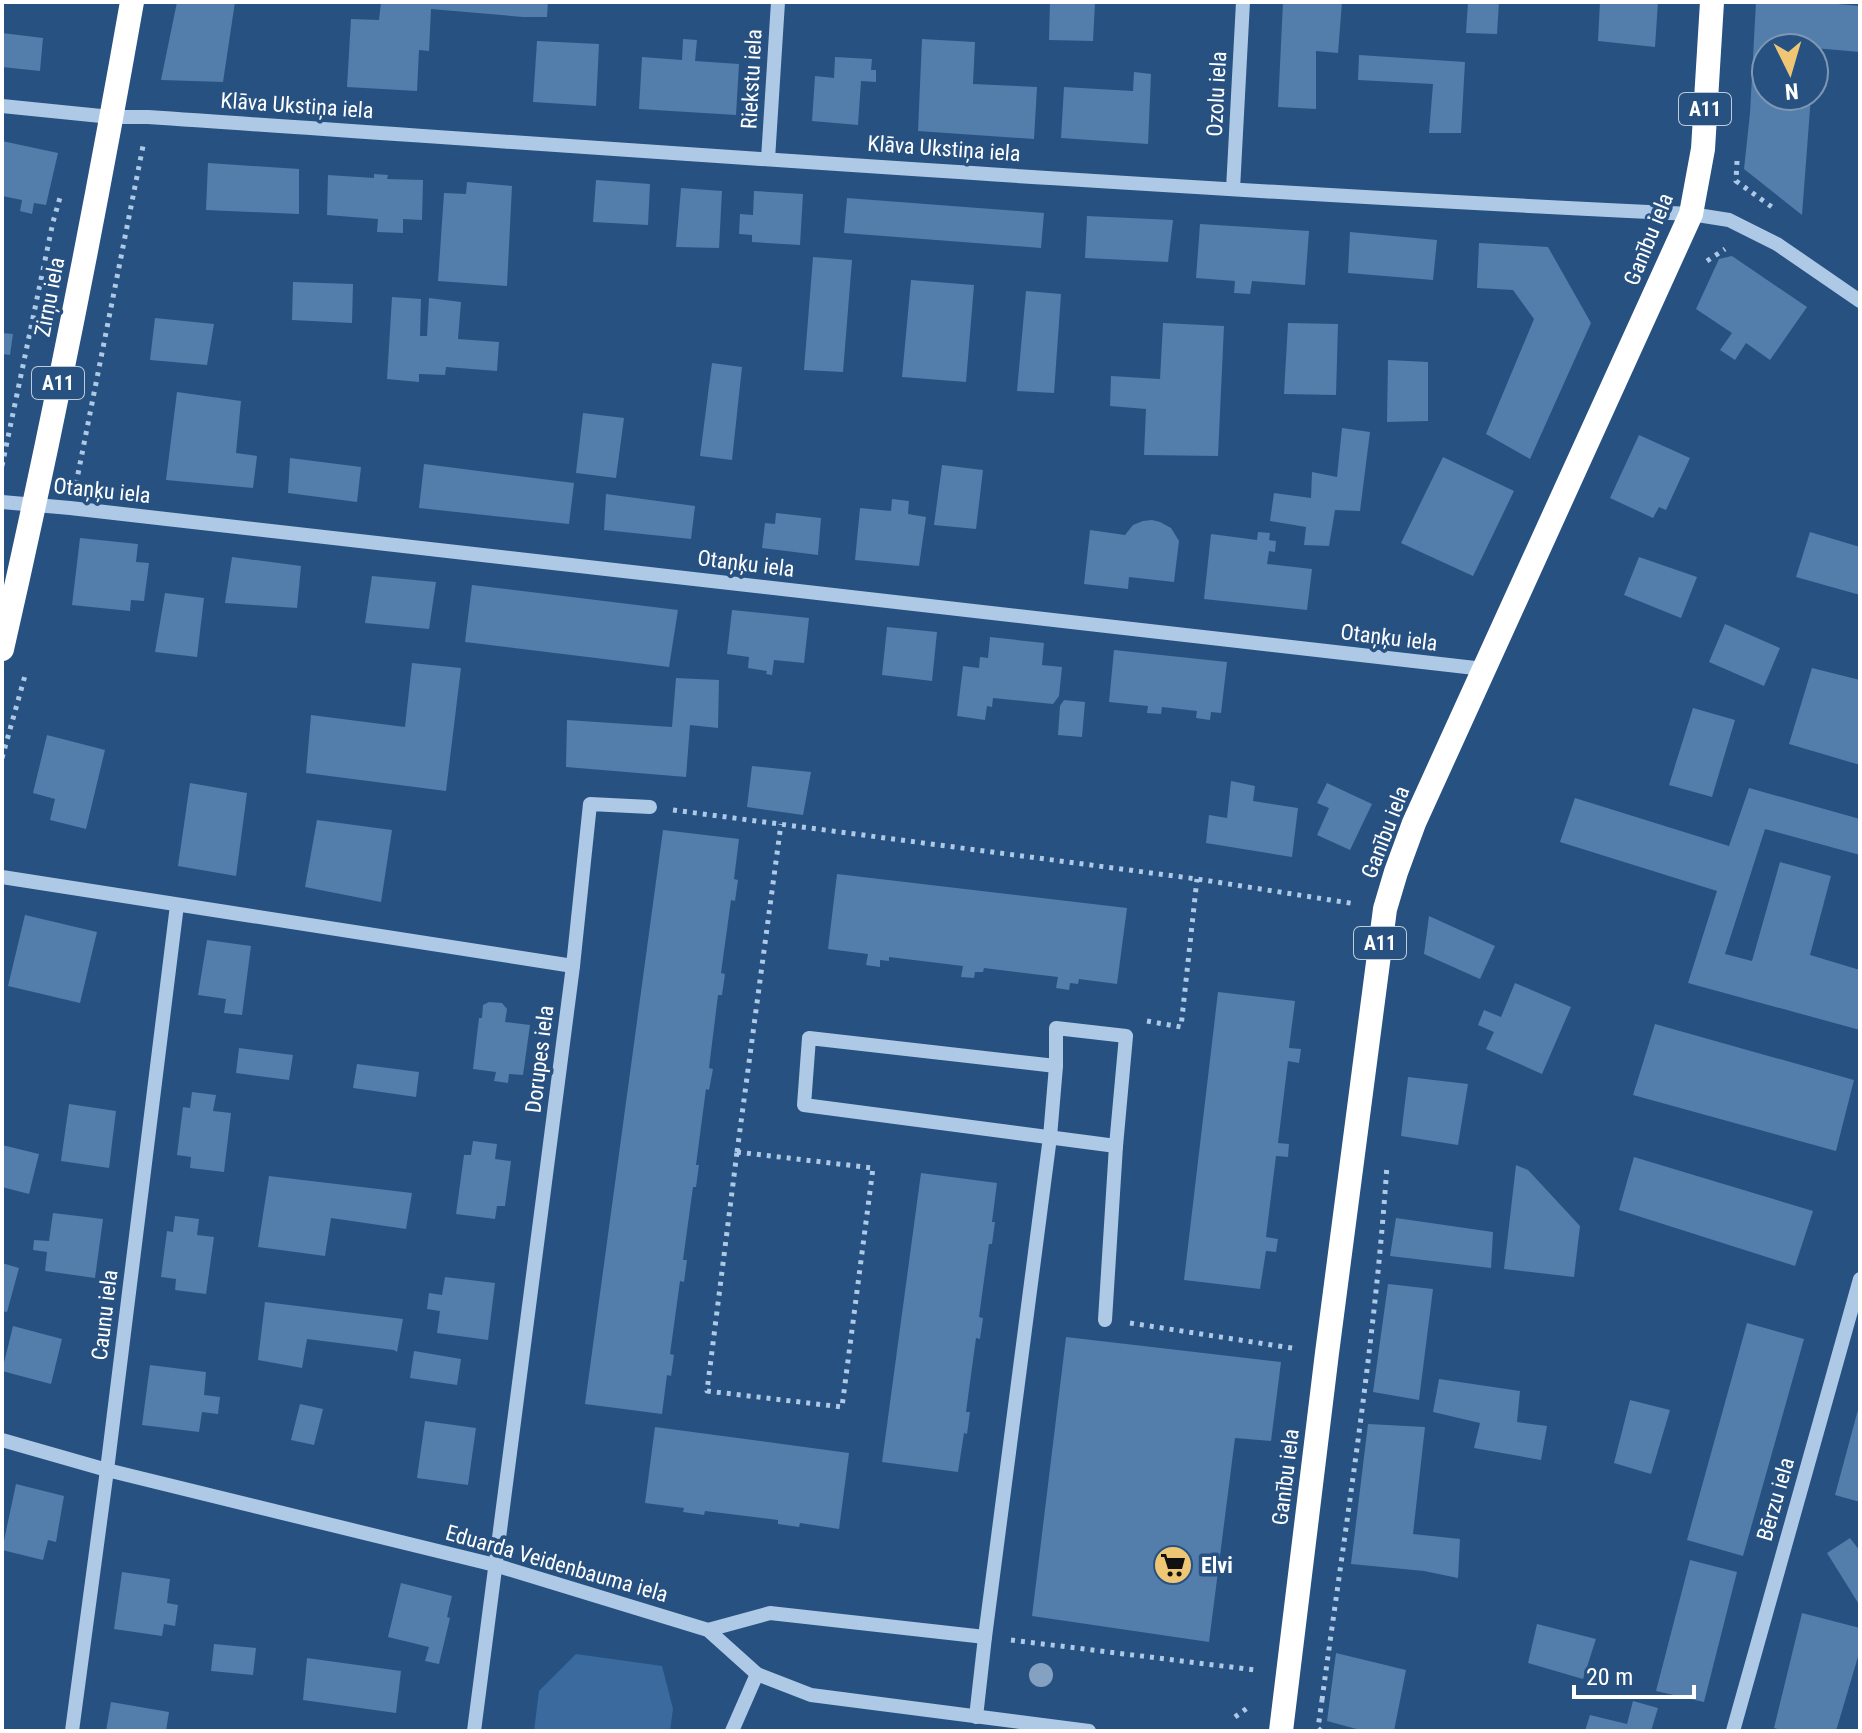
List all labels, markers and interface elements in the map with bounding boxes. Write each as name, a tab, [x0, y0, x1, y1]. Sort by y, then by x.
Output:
street label: Riekstu iela	[736, 28, 767, 130]
north arrow	[1750, 32, 1830, 112]
street label: Ozolu iela	[1202, 51, 1231, 137]
text: N	[1784, 78, 1800, 104]
street label: Klāva Ukstiņa iela	[220, 88, 374, 124]
road number: A11	[1679, 93, 1731, 125]
street label: Klāva Ukstiņa iela	[867, 131, 1021, 167]
street label: Ganību iela	[1619, 190, 1678, 289]
street label: Zirņu iela	[30, 255, 70, 339]
road number: A11	[32, 367, 84, 399]
street label: Otaņķu iela	[52, 473, 152, 509]
street label: Otaņķu iela	[696, 545, 796, 583]
street label: Otaņķu iela	[1339, 619, 1439, 657]
street label: Ganību iela	[1356, 782, 1414, 882]
road number: A11	[1354, 927, 1406, 959]
street label: Dorupes iela	[520, 1004, 558, 1114]
street label: Caunu iela	[87, 1268, 122, 1362]
street label: Ganību iela	[1267, 1427, 1304, 1527]
street label: Bērzu iela	[1752, 1455, 1799, 1544]
street label: Eduarda Veidenbauma iela	[443, 1520, 671, 1607]
supermarket icon: Elvi	[1152, 1544, 1194, 1586]
place label: Elvi	[1201, 1553, 1233, 1578]
scale bar	[1574, 1649, 1694, 1699]
text: 20 m	[1586, 1663, 1633, 1691]

